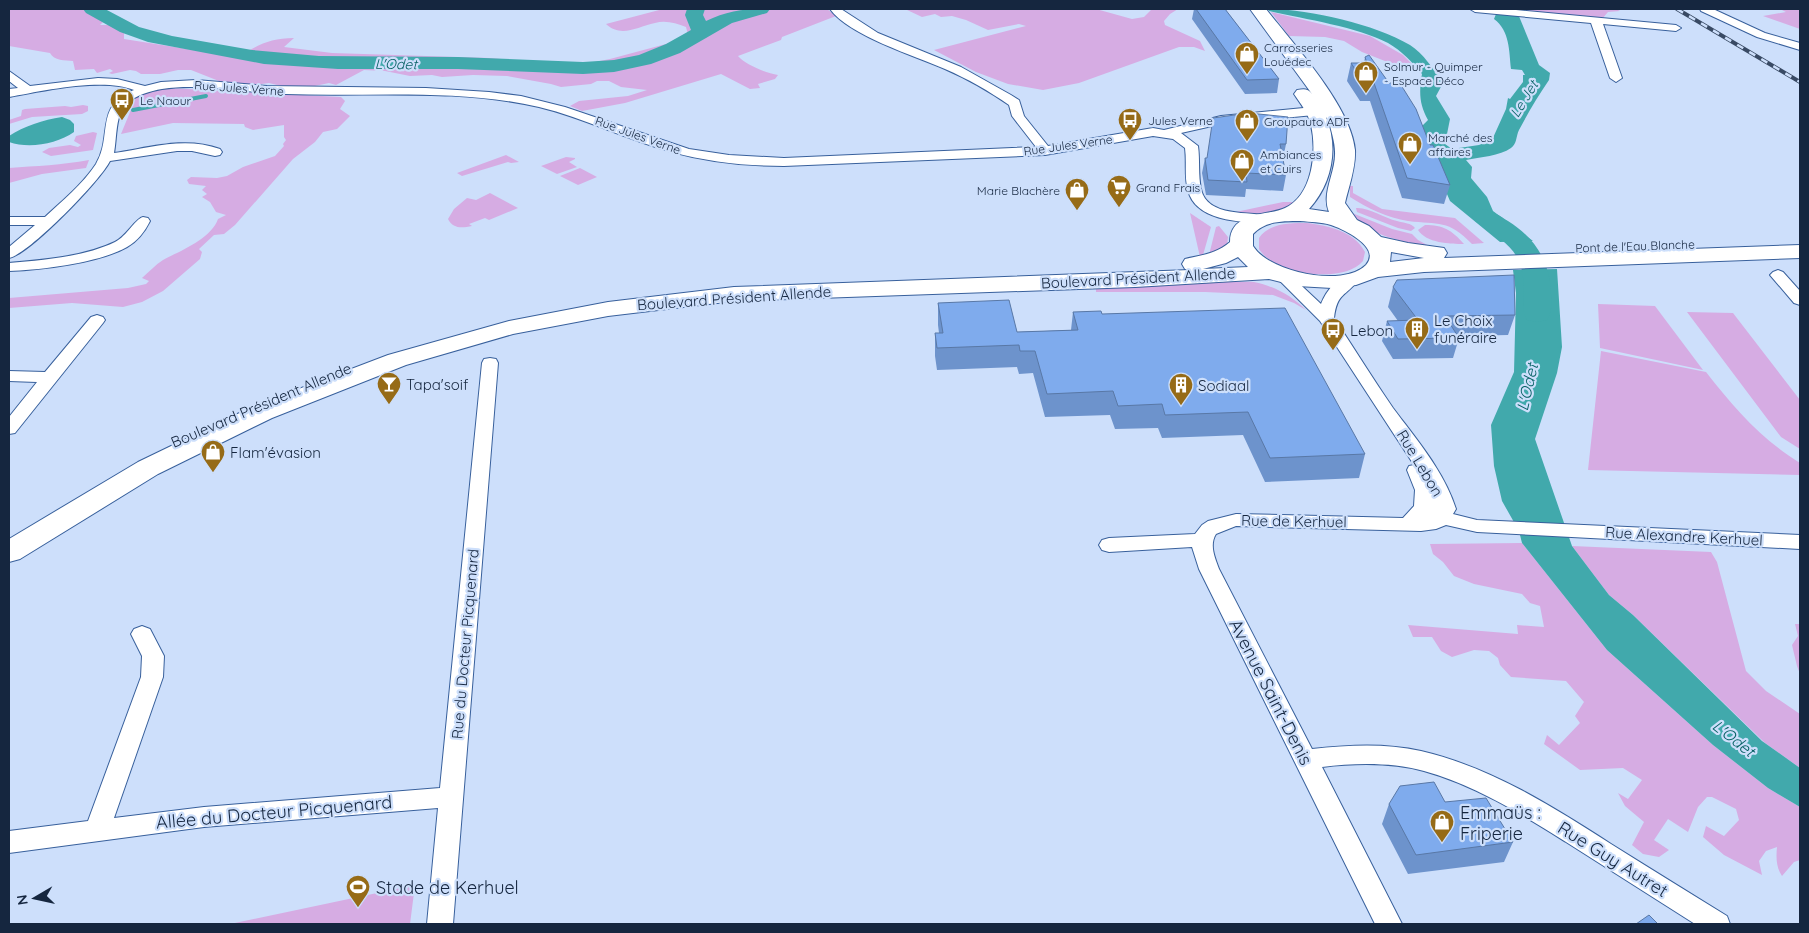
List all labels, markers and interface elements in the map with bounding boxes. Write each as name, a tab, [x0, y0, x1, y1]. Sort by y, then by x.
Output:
place label: Carrosseries Louédec	[1264, 40, 1333, 69]
shop icon: Carrosseries Louédec	[1234, 41, 1260, 75]
water label: L'Odet	[375, 55, 419, 73]
place label: Solmur - Quimper - Espace Déco	[1384, 59, 1483, 88]
shop icon: Solmur - Quimper - Espace Déco	[1353, 60, 1379, 94]
water label: Le Jet	[1506, 75, 1543, 121]
street label: Rue Jules Verne	[194, 77, 284, 99]
bus stop icon: Le Naour	[109, 87, 135, 121]
place label: Le Naour	[140, 93, 192, 108]
bus stop icon: Jules Verne	[1117, 107, 1143, 141]
shop icon: Groupauto ADF	[1234, 108, 1260, 142]
street label: Rue Jules Verne	[593, 113, 683, 157]
place label: Jules Verne	[1148, 113, 1213, 128]
place label: Groupauto ADF	[1264, 114, 1350, 129]
place label: Marché des affaires	[1428, 130, 1493, 159]
street label: Rue Jules Verne	[1023, 131, 1114, 159]
shop icon: Marché des affaires	[1397, 131, 1423, 165]
place label: Ambiances et Cuirs	[1260, 147, 1322, 176]
shop icon: Ambiances et Cuirs	[1229, 148, 1255, 182]
supermarket icon: Grand Frais	[1106, 174, 1132, 208]
shop icon: Marie Blachère	[1064, 177, 1090, 211]
place label: Grand Frais	[1136, 180, 1201, 195]
place label: Marie Blachère	[977, 183, 1060, 198]
street label: Pont de l'Eau Blanche	[1575, 236, 1695, 256]
street label: Boulevard Président Allende	[1040, 263, 1236, 293]
street label: Boulevard Président Allende	[636, 282, 832, 314]
place label: Le Choix funéraire	[1434, 311, 1497, 347]
building icon: Le Choix funéraire	[1404, 316, 1430, 350]
bus stop icon: Lebon	[1320, 317, 1346, 351]
place label: Lebon	[1350, 321, 1393, 340]
street label: Boulevard Président Allende	[168, 358, 354, 452]
water label: L'Odet	[1512, 360, 1543, 413]
bar icon: Tapa'soif	[376, 371, 402, 405]
building icon: Sodiaal	[1168, 372, 1194, 406]
place label: Tapa'soif	[406, 375, 469, 394]
place label: Sodiaal	[1198, 376, 1250, 395]
street label: Rue Lebon	[1393, 426, 1447, 500]
shop icon: Flam'évasion	[200, 439, 226, 473]
place label: Flam'évasion	[230, 443, 321, 462]
street label: Rue de Kerhuel	[1241, 511, 1347, 531]
street label: Rue Alexandre Kerhuel	[1605, 522, 1763, 550]
street label: Rue du Docteur Picquenard	[447, 548, 483, 740]
street label: Avenue Saint-Denis	[1224, 615, 1318, 769]
water label: L'Odet	[1709, 715, 1760, 762]
street label: Allée du Docteur Picquenard	[155, 790, 393, 834]
place label: Emmaüs : Friperie	[1460, 801, 1541, 845]
shop icon: Emmaüs : Friperie	[1429, 809, 1455, 843]
street label: Rue Guy Autret	[1554, 816, 1672, 902]
north arrow	[10, 873, 60, 923]
sports icon: Stade de Kerhuel	[345, 874, 371, 908]
place label: Stade de Kerhuel	[376, 876, 519, 899]
text: N	[12, 894, 32, 907]

